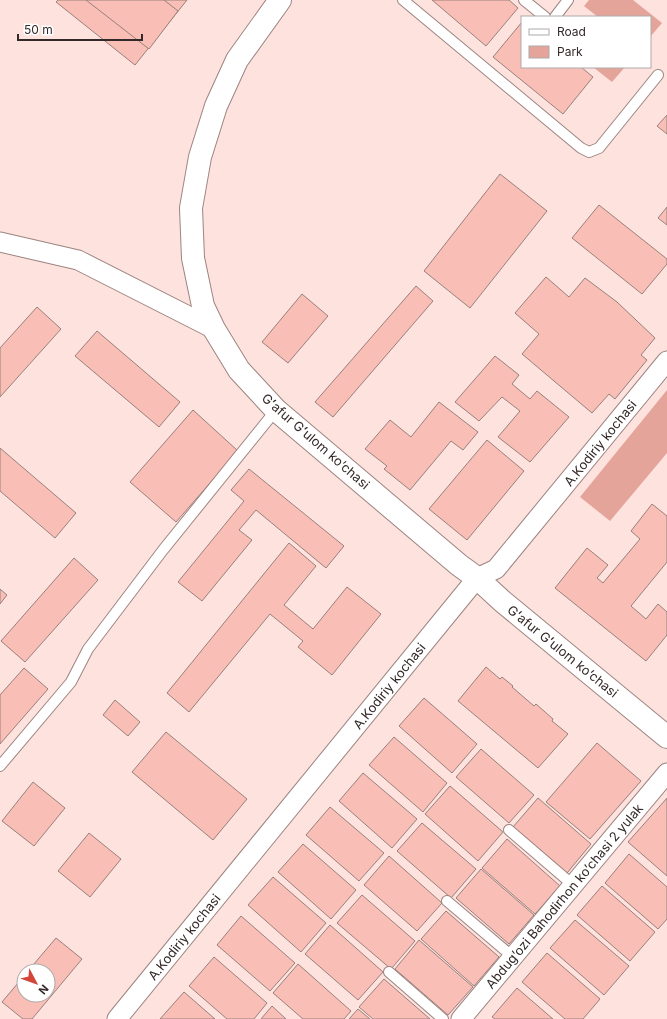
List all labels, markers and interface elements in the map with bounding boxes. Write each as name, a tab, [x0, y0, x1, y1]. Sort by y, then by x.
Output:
scale bar	[18, 16, 142, 42]
legend	[521, 16, 651, 68]
text: 50 m	[24, 22, 53, 37]
text: Road	[557, 24, 586, 39]
text: Park	[557, 44, 583, 59]
street label: Gʻafur Gʻulom ko’chasi	[259, 390, 373, 492]
street label: A.Kodiriy kochasi	[560, 397, 640, 489]
street label: Gʻafur Gʻulom ko’chasi	[504, 601, 622, 701]
street label: A.Kodiriy kochasi	[349, 640, 429, 732]
street label: Abdug’ozi Bahodirhon ko’chasi 2 yulak	[482, 800, 646, 992]
street label: A.Kodiriy kochasi	[144, 891, 224, 983]
north arrow	[16, 963, 56, 1003]
text: N	[36, 982, 52, 997]

